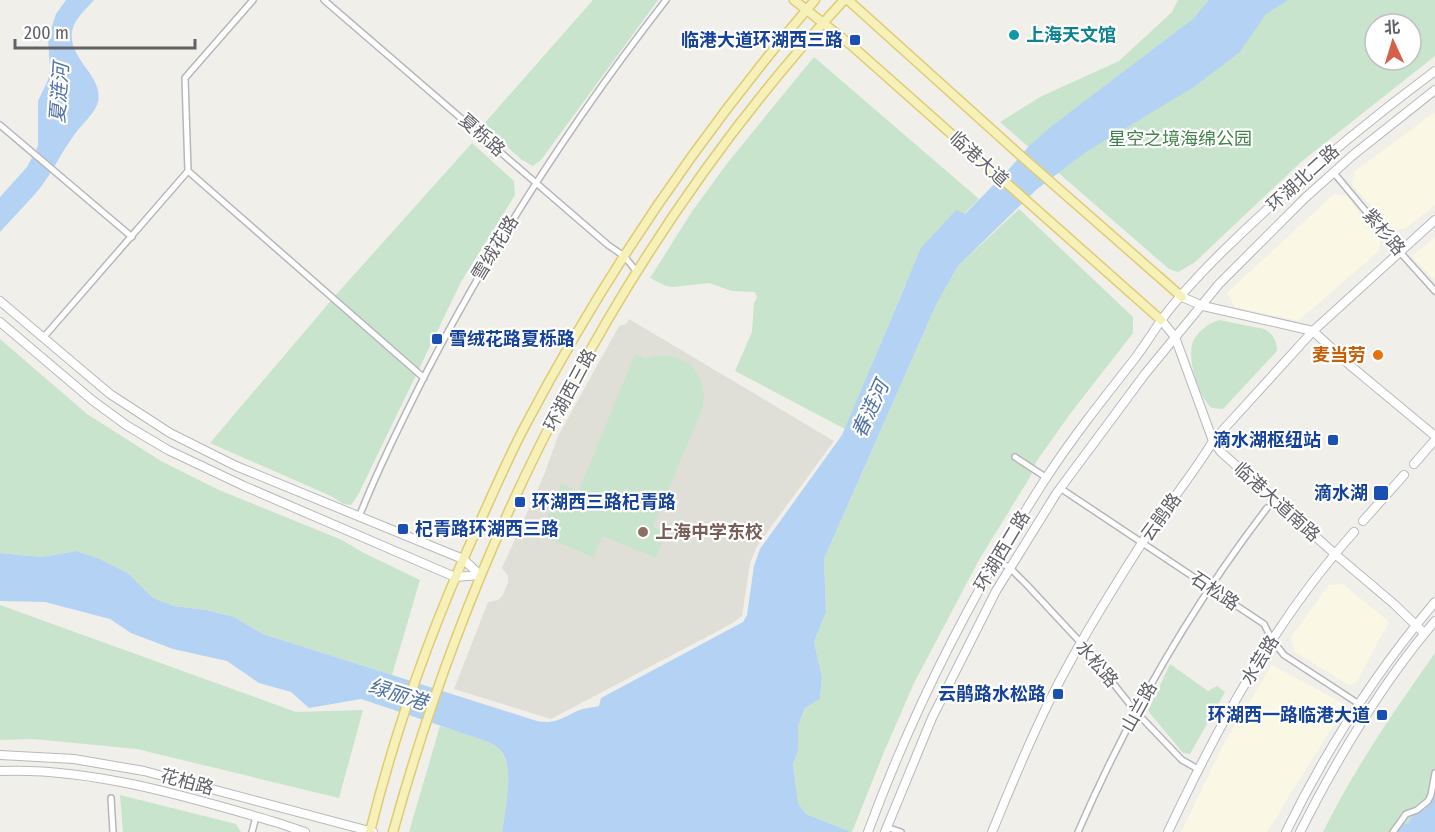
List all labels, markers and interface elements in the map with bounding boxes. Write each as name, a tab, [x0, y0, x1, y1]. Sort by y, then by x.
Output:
scale bar	[15, 12, 195, 50]
north arrow	[1363, 12, 1423, 72]
text: 北	[1383, 17, 1401, 38]
text: 200 m	[24, 22, 69, 44]
place label: 上海天文馆	[1026, 24, 1116, 46]
marker: 上海天文馆	[1007, 28, 1021, 42]
place label: 临港大道环湖西三路	[681, 29, 843, 51]
marker: 临港大道环湖西三路	[848, 33, 862, 47]
water label: 夏涟河	[45, 58, 73, 124]
street label: 夏栎路	[454, 109, 510, 161]
street label: 临港大道	[945, 127, 1013, 191]
park label: 星空之境海绵公园	[1108, 128, 1252, 150]
street label: 环湖北二路	[1262, 140, 1344, 216]
street label: 紫杉路	[1358, 204, 1410, 260]
street label: 雪绒花路	[467, 211, 523, 285]
place label: 雪绒花路夏栎路	[449, 328, 575, 350]
marker: 雪绒花路夏栎路	[430, 332, 444, 346]
place label: 麦当劳	[1312, 344, 1366, 366]
street label: 环湖西三路	[539, 345, 601, 435]
marker: 麦当劳	[1371, 348, 1385, 362]
water label: 春涟河	[846, 373, 895, 441]
place label: 滴水湖枢纽站	[1213, 429, 1321, 451]
marker: 滴水湖枢纽站	[1326, 433, 1340, 447]
street label: 临港大道南路	[1230, 458, 1324, 546]
place label: 滴水湖	[1314, 482, 1368, 504]
marker: 滴水湖	[1372, 484, 1390, 502]
street label: 云鹃路	[1136, 489, 1186, 545]
place label: 环湖西三路杞青路	[532, 491, 676, 513]
marker: 环湖西三路杞青路	[513, 495, 527, 509]
street label: 环湖西二路	[969, 507, 1035, 595]
place label: 杞青路环湖西三路	[415, 518, 559, 540]
place label: 上海中学东校	[655, 521, 763, 543]
marker: 杞青路环湖西三路	[396, 522, 410, 536]
marker: 上海中学东校	[636, 525, 650, 539]
street label: 石松路	[1186, 567, 1244, 615]
street label: 水芸路	[1236, 631, 1284, 689]
street label: 水松路	[1071, 636, 1123, 692]
water label: 绿丽港	[366, 673, 433, 716]
street label: 山兰路	[1116, 678, 1162, 736]
place label: 云鹃路水松路	[938, 683, 1046, 705]
marker: 云鹃路水松路	[1051, 687, 1065, 701]
place label: 环湖西一路临港大道	[1208, 704, 1370, 726]
marker: 环湖西一路临港大道	[1375, 708, 1389, 722]
street label: 花柏路	[158, 764, 216, 800]

